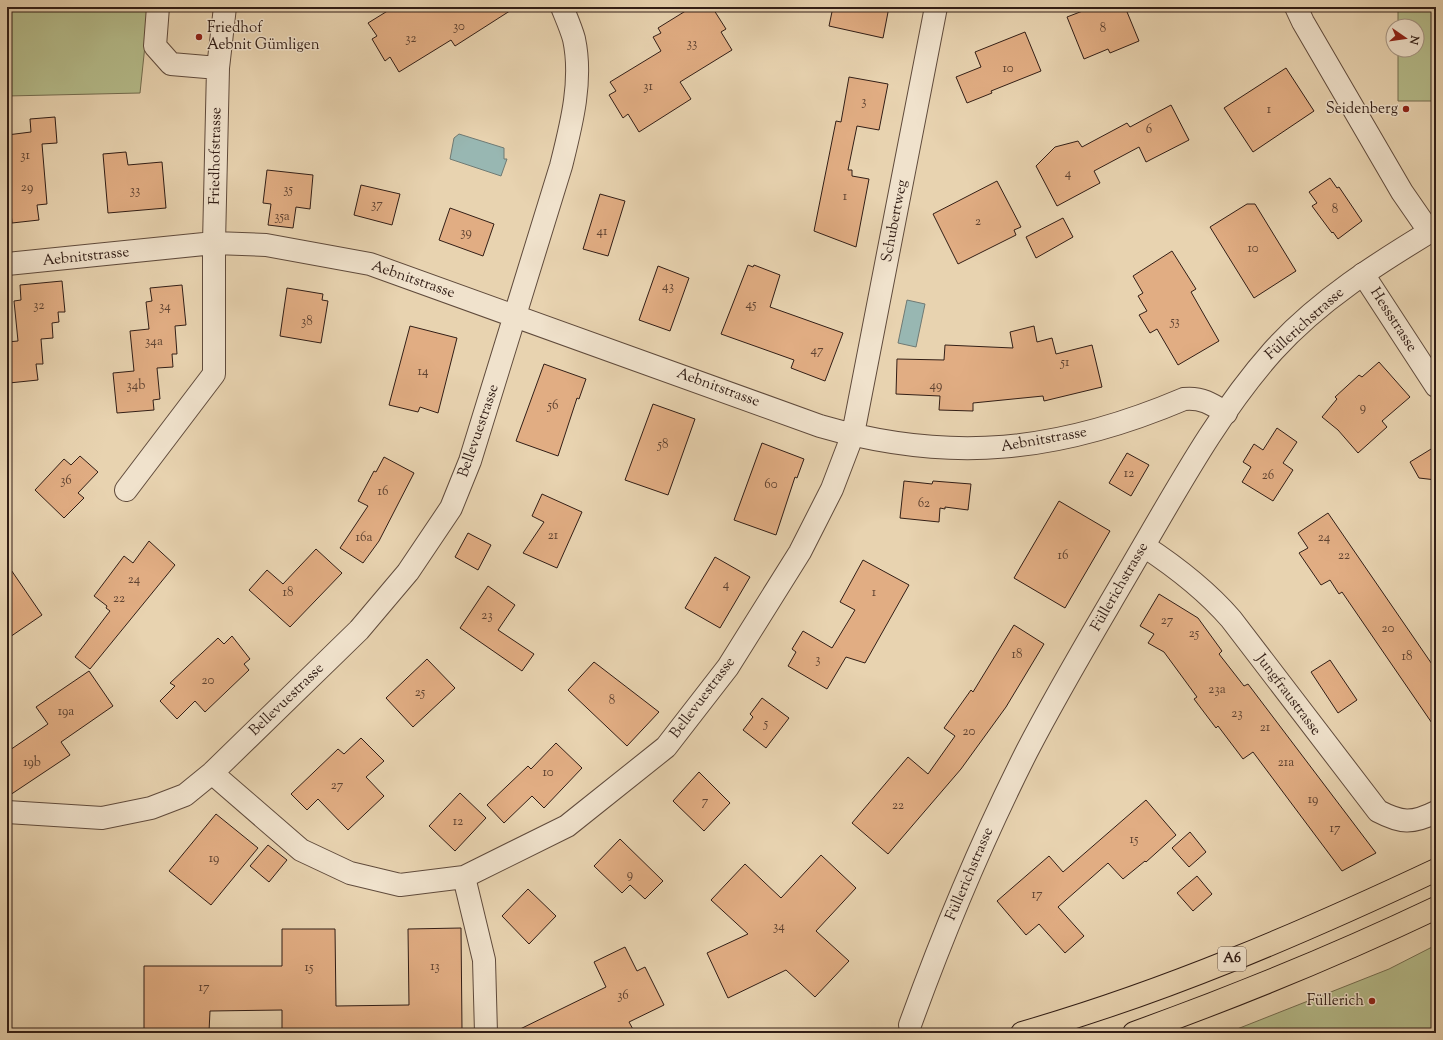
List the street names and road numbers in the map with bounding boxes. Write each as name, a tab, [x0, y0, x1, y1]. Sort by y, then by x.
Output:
street label: Friedhofstrasse	[205, 107, 227, 205]
street label: Schubertweg	[877, 178, 913, 264]
street label: Aebnitstrasse	[42, 242, 130, 272]
street label: Aebnitstrasse	[368, 256, 458, 304]
street label: Füllerichstrasse	[1261, 283, 1349, 365]
street label: Hessstrasse	[1364, 284, 1422, 356]
street label: Aebnitstrasse	[674, 363, 762, 413]
street label: Bellevuestrasse	[453, 382, 505, 480]
street label: Aebnitstrasse	[999, 422, 1089, 458]
street label: Füllerichstrasse	[1086, 539, 1154, 635]
street label: Jungfraustrasse	[1250, 649, 1326, 740]
street label: Bellevuestrasse	[665, 653, 741, 743]
street label: Bellevuestrasse	[245, 659, 329, 741]
street label: Füllerichstrasse	[941, 824, 999, 924]
road number: A6	[1218, 947, 1246, 971]

